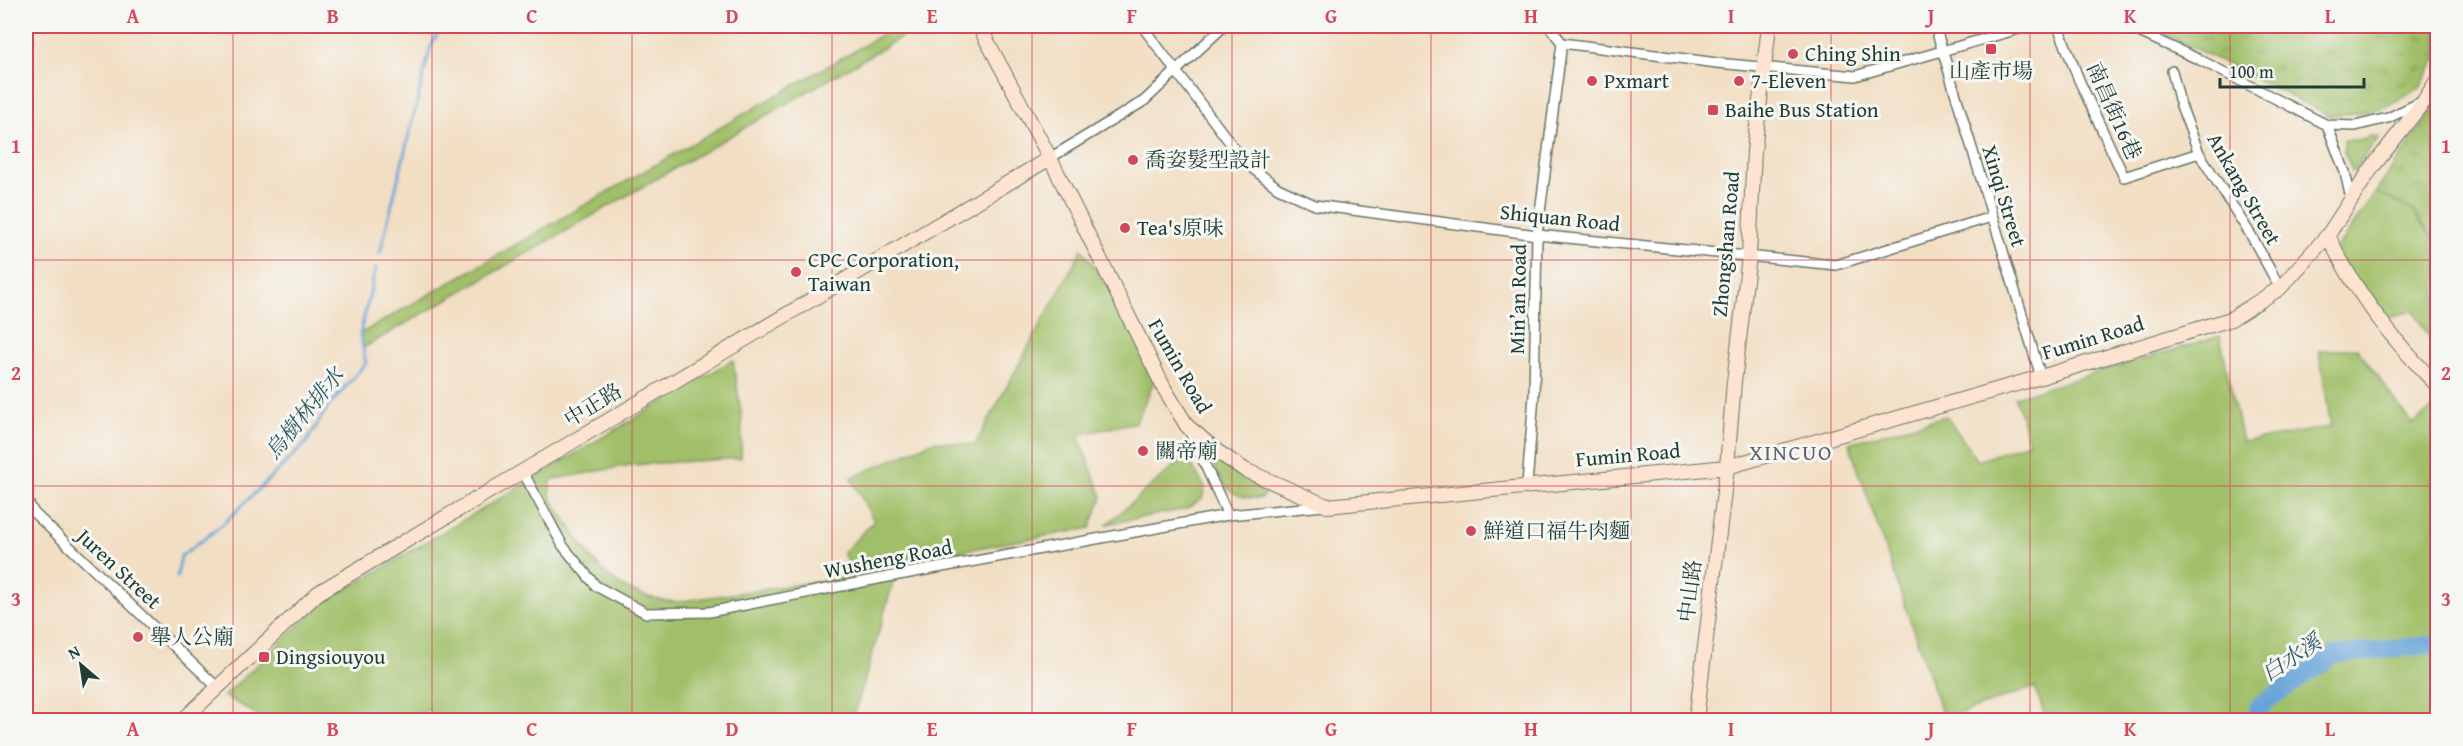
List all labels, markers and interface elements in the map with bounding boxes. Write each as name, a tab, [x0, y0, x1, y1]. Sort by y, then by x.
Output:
text: A	[127, 1, 140, 30]
text: B	[327, 1, 339, 30]
text: C	[526, 1, 538, 30]
text: D	[725, 1, 739, 30]
text: E	[927, 1, 938, 30]
text: F	[1127, 1, 1137, 30]
text: G	[1325, 1, 1337, 30]
text: H	[1524, 1, 1538, 30]
text: I	[1728, 1, 1734, 30]
text: J	[1925, 1, 1935, 30]
text: K	[2124, 1, 2137, 30]
text: L	[2325, 1, 2336, 30]
place label: Ching Shin	[1805, 38, 1901, 69]
marker: 山產市場	[1984, 42, 1998, 56]
marker: Ching Shin	[1786, 47, 1800, 61]
scale bar	[2220, 51, 2364, 89]
place label: 山產市場	[1949, 55, 2033, 86]
street label: 南昌街16巷	[2079, 57, 2150, 165]
text: 100 m	[2229, 58, 2274, 85]
place label: Pxmart	[1604, 65, 1670, 96]
place label: 7-Eleven	[1751, 65, 1827, 96]
marker: Pxmart	[1585, 74, 1599, 88]
marker: 7-Eleven	[1732, 74, 1746, 88]
place label: Baihe Bus Station	[1725, 94, 1879, 125]
marker: Baihe Bus Station	[1706, 103, 1720, 117]
street label: Ankang Street	[2200, 127, 2289, 251]
text: 1	[11, 131, 21, 160]
text: 1	[2441, 131, 2451, 160]
street label: Xinqi Street	[1974, 141, 2035, 251]
place label: 喬姿髮型設計	[1145, 144, 1271, 175]
marker: 喬姿髮型設計	[1126, 153, 1140, 167]
street label: Zhongshan Road	[1704, 169, 1747, 318]
street label: Shiquan Road	[1498, 196, 1622, 239]
place label: Tea's原味	[1137, 212, 1223, 243]
marker: Tea's原味	[1118, 221, 1132, 235]
street label: Min’an Road	[1501, 243, 1534, 354]
place label: CPC Corporation, Taiwan	[808, 244, 959, 299]
marker: CPC Corporation, Taiwan	[789, 265, 803, 279]
street label: Fumin Road	[2038, 307, 2148, 368]
street label: Fumin Road	[1141, 313, 1221, 420]
text: 2	[11, 358, 21, 387]
text: 2	[2441, 358, 2451, 387]
water label: 烏樹林排水	[257, 359, 352, 466]
street label: 中正路	[558, 375, 628, 434]
street label: Fumin Road	[1574, 434, 1682, 475]
place label: 關帝廟	[1155, 435, 1218, 466]
district label: XINCUO	[1749, 436, 1833, 468]
marker: 關帝廟	[1136, 444, 1150, 458]
place label: 鮮道口福牛肉麵	[1483, 515, 1630, 546]
street label: Juren Street	[68, 519, 169, 616]
marker: 鮮道口福牛肉麵	[1464, 524, 1478, 538]
street label: Wusheng Road	[821, 531, 955, 586]
street label: 中山路	[1670, 558, 1709, 624]
text: 3	[11, 584, 21, 613]
text: 3	[2441, 584, 2451, 613]
place label: 舉人公廟	[150, 621, 234, 652]
water label: 白水溪	[2255, 625, 2329, 688]
marker: 舉人公廟	[131, 630, 145, 644]
north arrow	[51, 635, 111, 695]
text: N	[63, 639, 84, 665]
place label: Dingsiouyou	[276, 641, 386, 672]
marker: Dingsiouyou	[257, 650, 271, 664]
text: A	[127, 714, 140, 743]
text: B	[327, 714, 339, 743]
text: C	[526, 714, 538, 743]
text: D	[725, 714, 739, 743]
text: E	[927, 714, 938, 743]
text: F	[1127, 714, 1137, 743]
text: G	[1325, 714, 1337, 743]
text: H	[1524, 714, 1538, 743]
text: I	[1728, 714, 1734, 743]
text: J	[1925, 714, 1935, 743]
text: K	[2124, 714, 2137, 743]
text: L	[2325, 714, 2336, 743]

